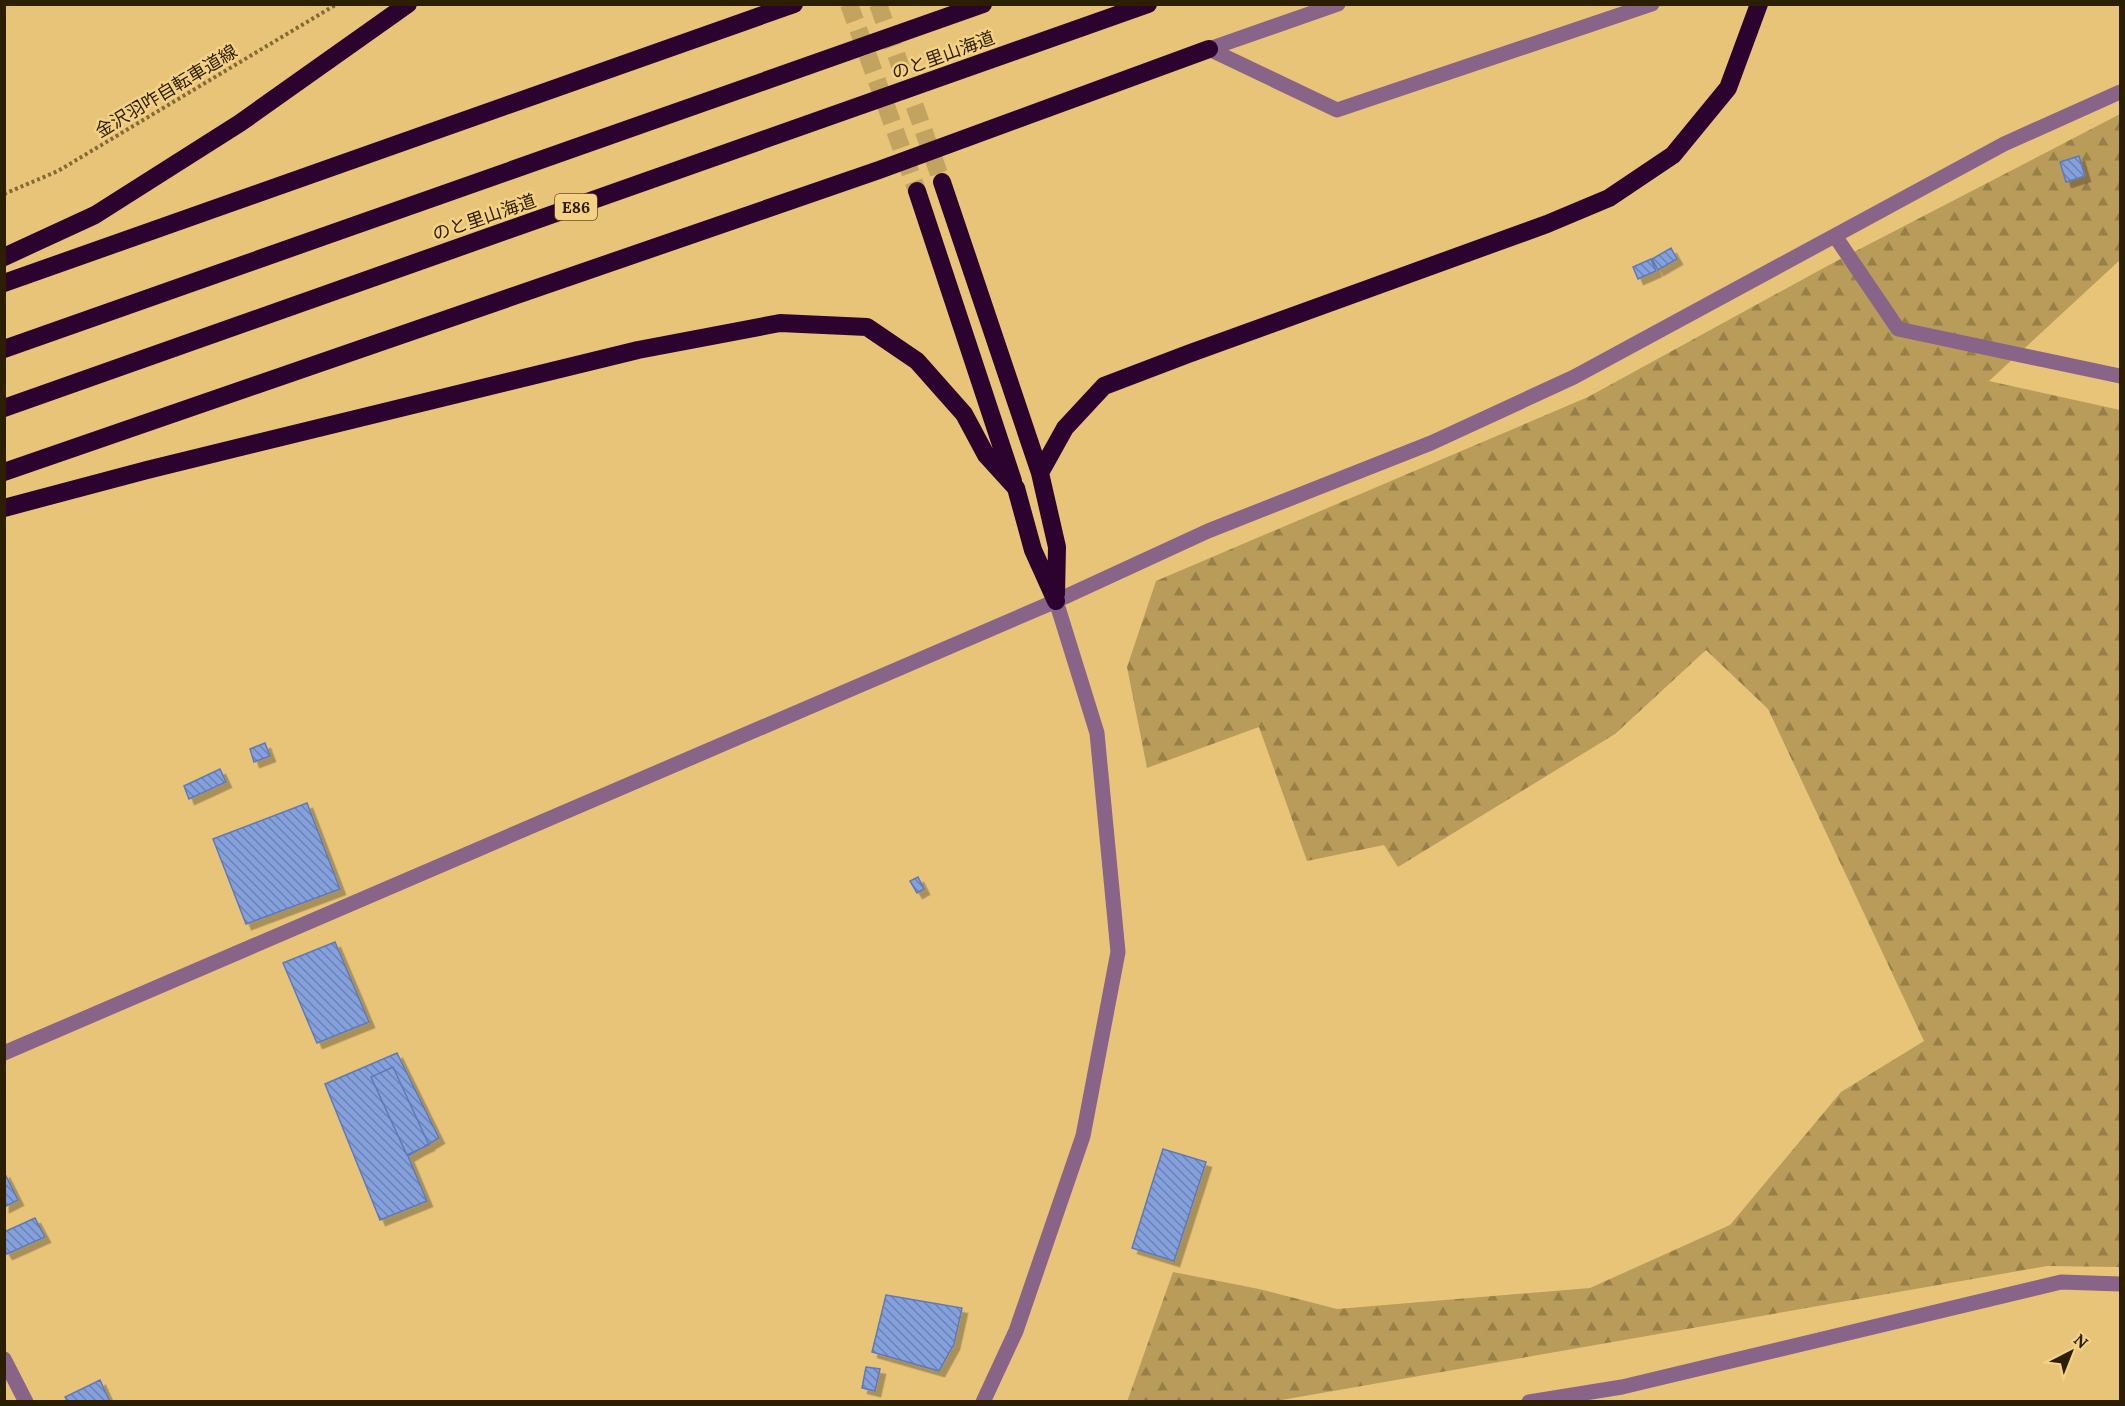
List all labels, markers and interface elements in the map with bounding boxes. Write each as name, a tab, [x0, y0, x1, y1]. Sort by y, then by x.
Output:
street label: のと里山海道	[888, 26, 998, 84]
street label: 金沢羽咋自転車道線	[91, 39, 241, 143]
street label: のと里山海道	[429, 189, 539, 245]
road number: E86	[555, 194, 597, 220]
north arrow	[2041, 1322, 2101, 1382]
text: N	[2070, 1329, 2092, 1352]

